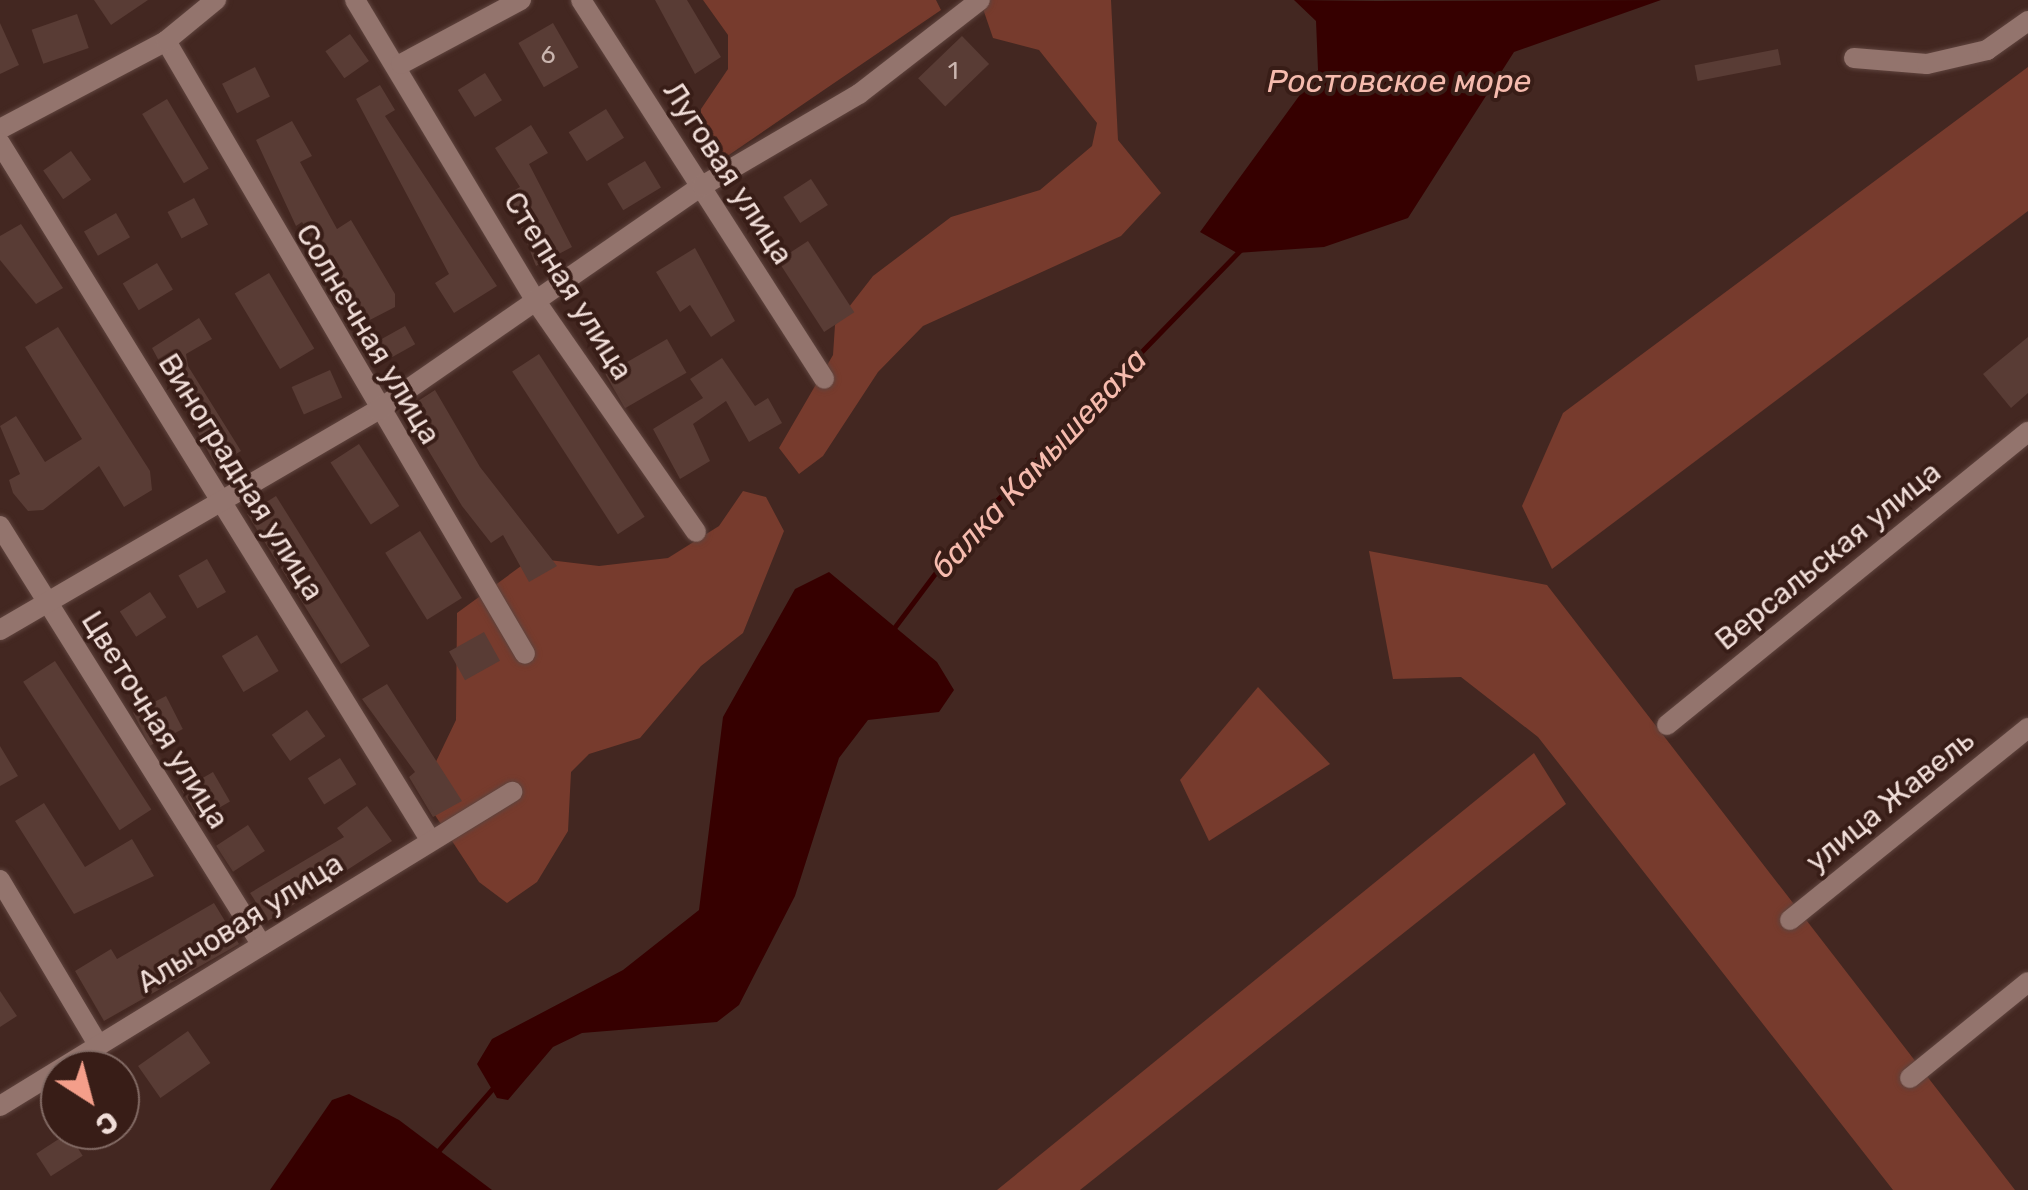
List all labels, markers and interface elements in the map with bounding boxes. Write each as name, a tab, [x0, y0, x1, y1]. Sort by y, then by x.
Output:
house number: 6	[540, 40, 556, 70]
house number: 1	[948, 56, 958, 86]
water label: Ростовское море	[1267, 62, 1531, 100]
street label: Луговая улица	[656, 75, 800, 271]
street label: Степная улица	[496, 185, 640, 387]
street label: Солнечная улица	[288, 217, 448, 451]
water label: балка Камышеваха	[923, 340, 1155, 586]
street label: Виноградная улица	[150, 347, 332, 607]
street label: Версальская улица	[1708, 454, 1948, 658]
street label: Цветочная улица	[74, 605, 236, 835]
street label: улица Жавель	[1799, 722, 1981, 880]
street label: Алычовая улица	[130, 845, 350, 1001]
north arrow	[40, 1050, 140, 1150]
text: С	[89, 1104, 124, 1142]

